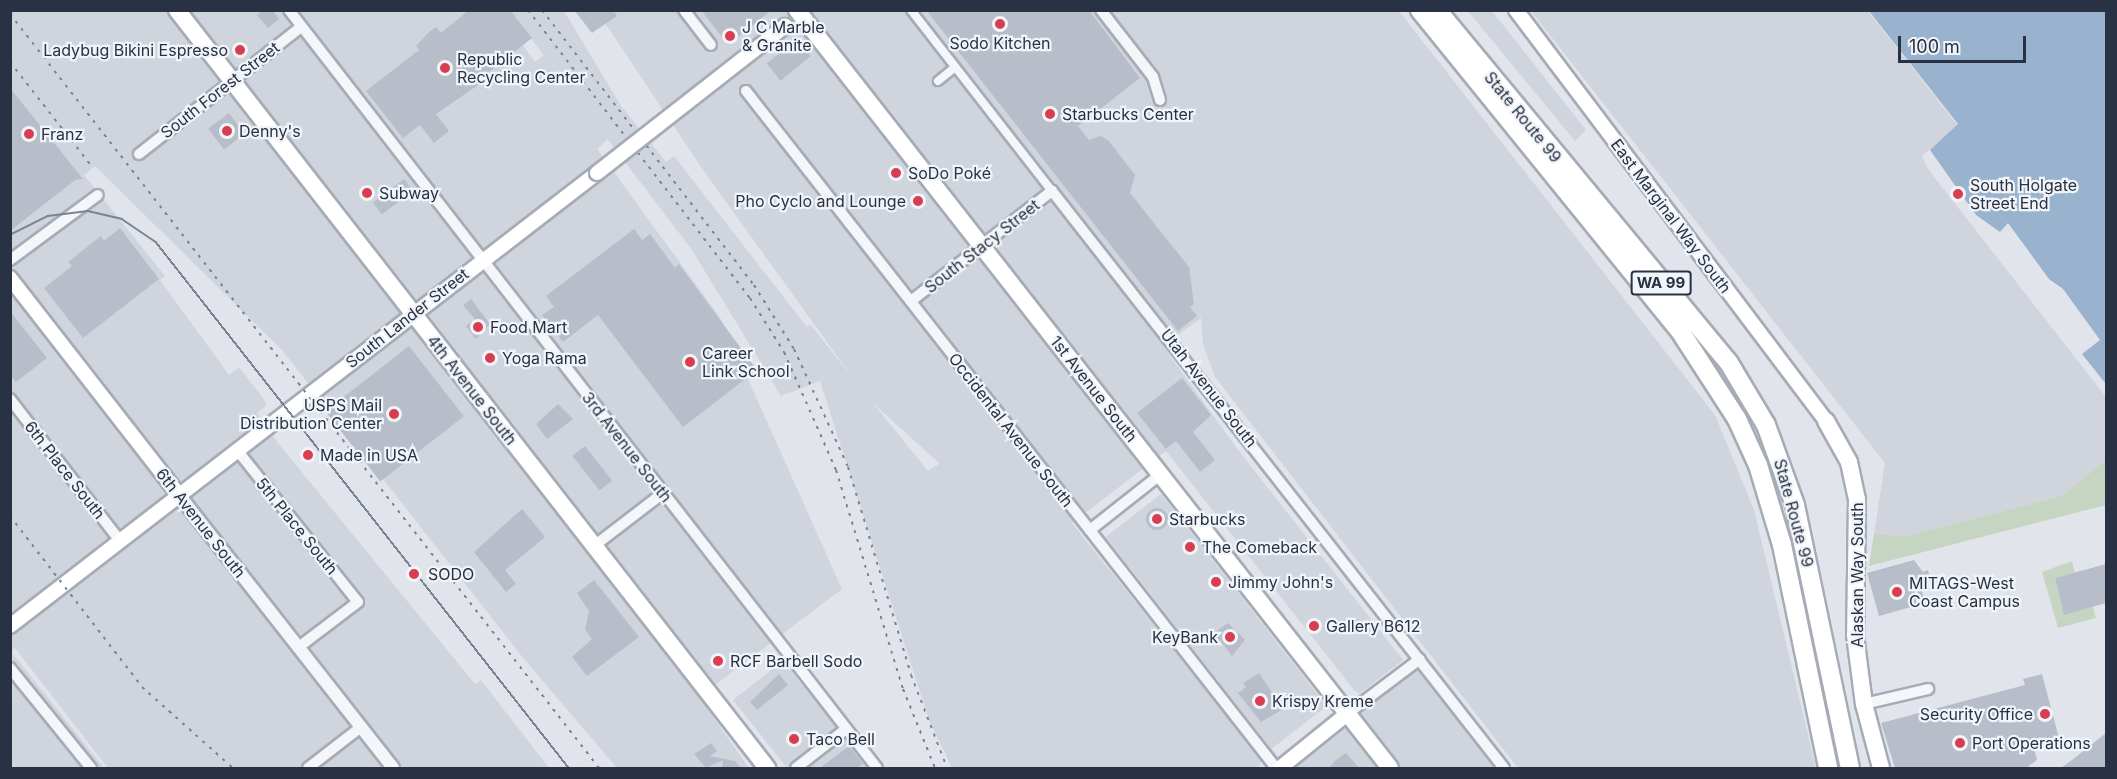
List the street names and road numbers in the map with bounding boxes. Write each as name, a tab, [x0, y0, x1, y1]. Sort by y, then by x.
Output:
street label: South Forest Street	[157, 38, 283, 142]
street label: State Route 99	[1481, 68, 1565, 166]
street label: East Marginal Way South	[1607, 135, 1735, 297]
street label: South Stacy Street	[921, 195, 1043, 297]
street label: South Lander Street	[342, 264, 472, 372]
road number: WA 99	[1630, 271, 1692, 295]
street label: Utah Avenue South	[1157, 325, 1261, 451]
street label: 4th Avenue South	[423, 331, 521, 449]
street label: 1st Avenue South	[1047, 332, 1141, 446]
street label: Occidental Avenue South	[945, 349, 1077, 511]
street label: 3rd Avenue South	[578, 388, 676, 506]
street label: 6th Place South	[21, 417, 109, 523]
street label: State Route 99	[1770, 457, 1818, 569]
street label: 6th Avenue South	[152, 464, 250, 582]
street label: 5th Place South	[252, 474, 342, 578]
street label: Alaskan Way South	[1847, 502, 1867, 648]

